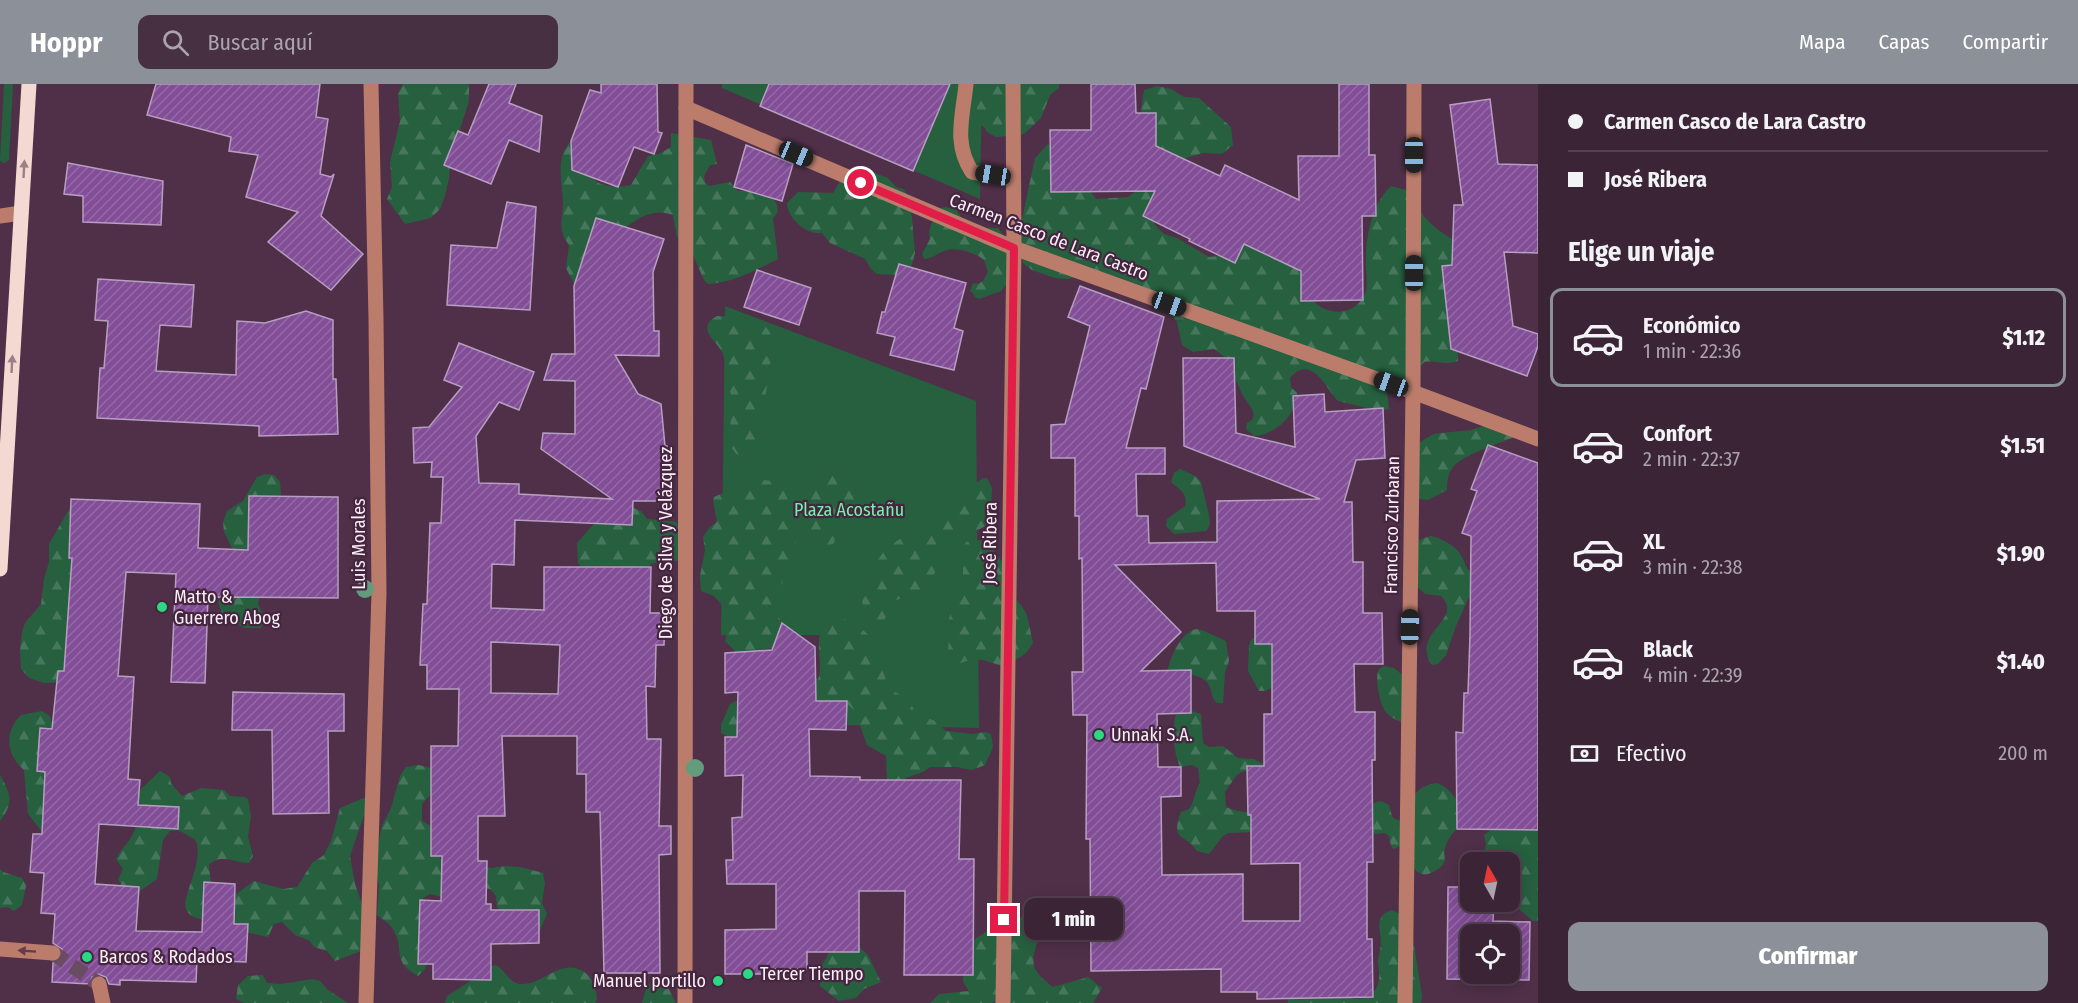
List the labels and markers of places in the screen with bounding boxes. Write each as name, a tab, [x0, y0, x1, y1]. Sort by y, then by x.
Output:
place label: Matto & Guerrero Abog	[174, 586, 281, 629]
marker: Matto & Guerrero Abog	[155, 600, 169, 614]
place label: Unnaki S.A.	[1111, 724, 1193, 746]
marker: Unnaki S.A.	[1092, 728, 1106, 742]
place label: Barcos & Rodados	[99, 946, 233, 968]
marker: Barcos & Rodados	[80, 950, 94, 964]
place label: Tercer Tiempo	[760, 963, 863, 985]
marker: Tercer Tiempo	[741, 967, 755, 981]
place label: Manuel portillo	[593, 970, 706, 992]
marker: Manuel portillo	[711, 974, 725, 988]

